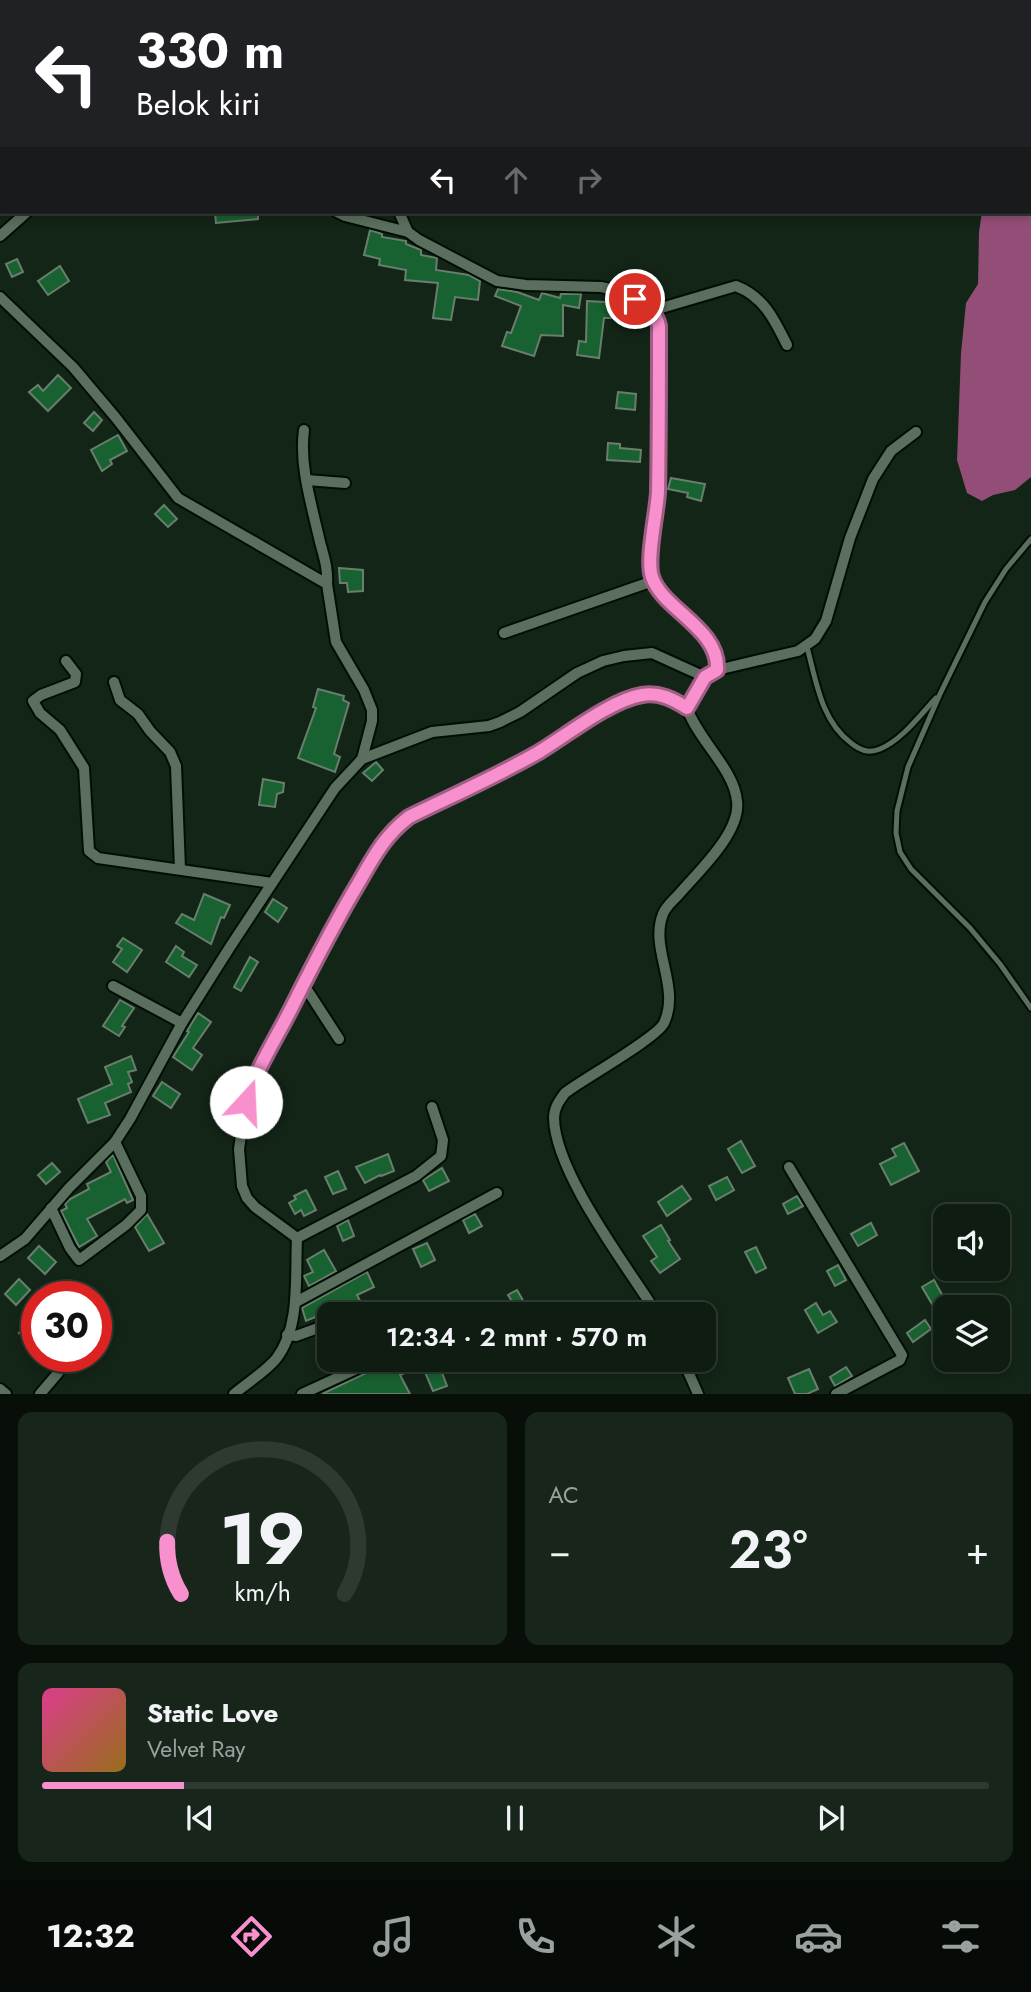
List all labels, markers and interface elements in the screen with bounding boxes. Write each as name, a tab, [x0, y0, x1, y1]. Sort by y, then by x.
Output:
text: 330 m	[136, 16, 284, 86]
icon: left	[21, 28, 112, 119]
text: Belok kiri	[136, 81, 261, 127]
icon: left	[424, 161, 462, 199]
icon: ahead	[497, 161, 535, 199]
icon: right	[570, 161, 608, 199]
pin	[605, 269, 665, 329]
icon: arrive	[616, 280, 654, 318]
position arrow	[209, 1065, 283, 1139]
map controls	[933, 1204, 1010, 1372]
button: sound	[933, 1204, 1010, 1281]
speed limit sign: 30	[21, 1281, 112, 1372]
button: layers	[933, 1295, 1010, 1372]
text: 12:34 · 2 mnt · 570 m	[386, 1318, 647, 1356]
text: AC	[549, 1478, 579, 1512]
text: 19	[219, 1487, 305, 1592]
text: 23°	[729, 1512, 808, 1588]
text: −	[549, 1523, 571, 1578]
text: +	[966, 1523, 989, 1578]
text: km/h	[234, 1574, 291, 1610]
text: Static Love	[147, 1694, 279, 1732]
text: Velvet Ray	[147, 1732, 245, 1766]
icon: previous	[181, 1799, 219, 1837]
icon: pause	[496, 1799, 534, 1837]
icon: next	[812, 1799, 850, 1837]
icon: directions	[227, 1912, 276, 1961]
icon: music	[369, 1912, 418, 1961]
icon: phone	[511, 1912, 560, 1961]
icon: climate	[652, 1912, 701, 1961]
icon: car	[794, 1912, 843, 1961]
icon: filters	[936, 1912, 985, 1961]
text: 12:32	[46, 1913, 135, 1959]

